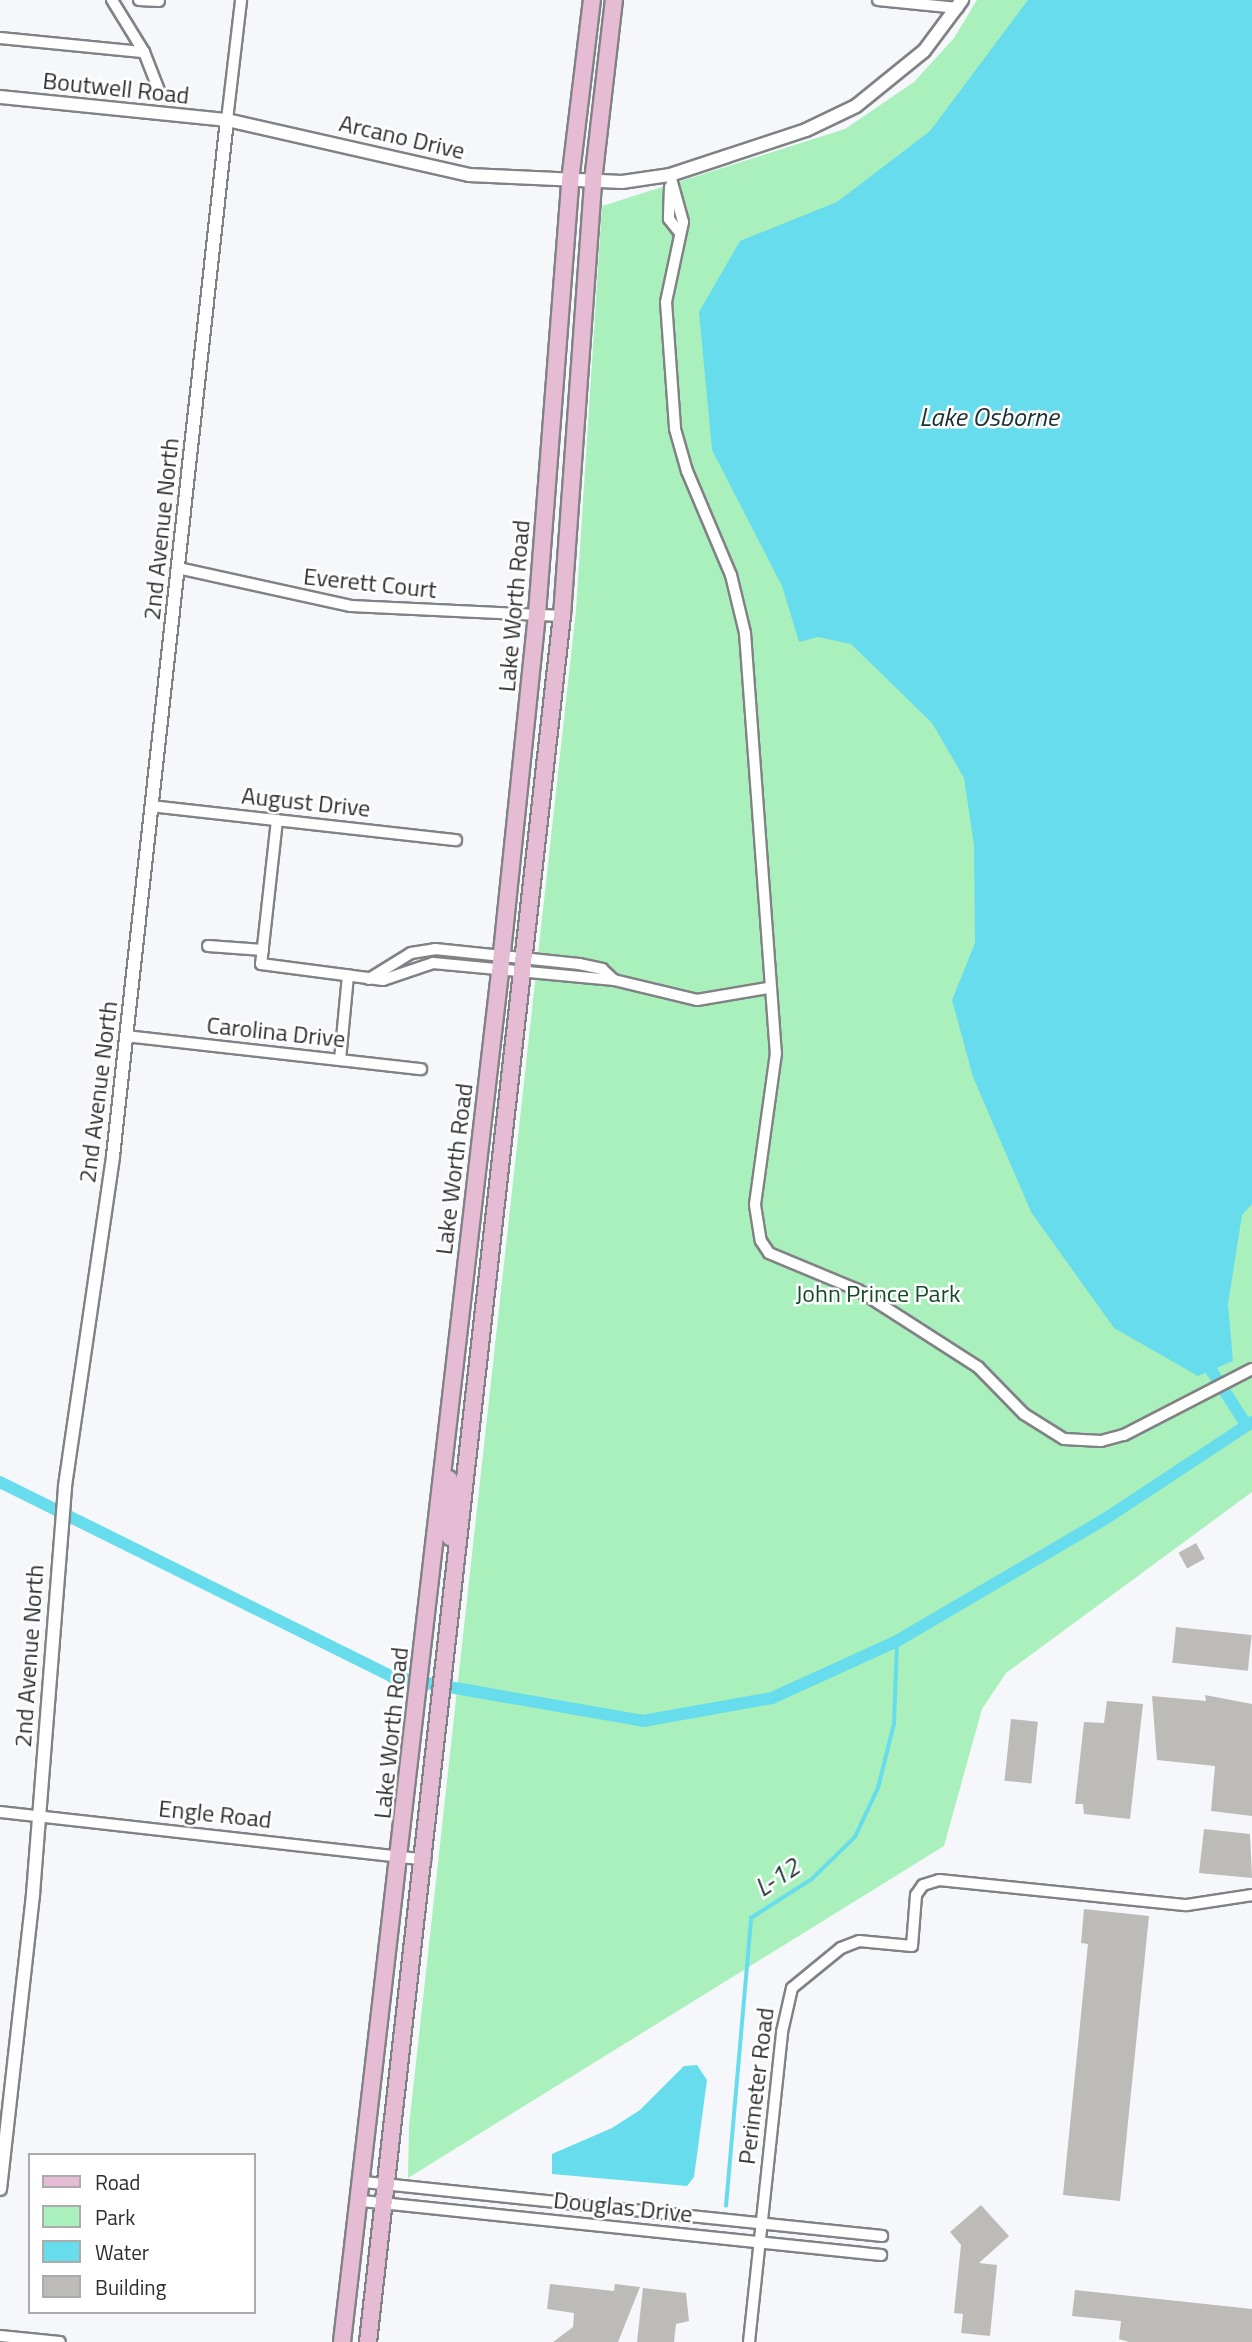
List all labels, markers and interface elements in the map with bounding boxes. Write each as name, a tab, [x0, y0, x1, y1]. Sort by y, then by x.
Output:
street label: Boutwell Road	[41, 66, 191, 110]
street label: Arcano Drive	[336, 109, 468, 165]
water label: Lake Osborne	[919, 401, 1059, 433]
street label: 2nd Avenue North	[137, 436, 185, 622]
street label: Lake Worth Road	[492, 519, 536, 693]
street label: Everett Court	[302, 562, 438, 604]
street label: August Drive	[240, 781, 372, 823]
street label: 2nd Avenue North	[73, 999, 123, 1185]
street label: Carolina Drive	[205, 1010, 347, 1054]
street label: Lake Worth Road	[429, 1082, 479, 1256]
park label: John Prince Park	[796, 1280, 960, 1308]
street label: 2nd Avenue North	[8, 1564, 50, 1748]
street label: Lake Worth Road	[368, 1646, 414, 1820]
street label: Engle Road	[157, 1794, 273, 1834]
water label: L-12	[749, 1851, 805, 1903]
street label: Perimeter Road	[732, 2006, 780, 2166]
legend	[28, 2153, 256, 2314]
text: Road	[95, 2166, 140, 2198]
street label: Douglas Drive	[552, 2185, 694, 2229]
text: Park	[95, 2201, 135, 2233]
text: Water	[95, 2236, 149, 2268]
text: Building	[95, 2271, 166, 2303]

